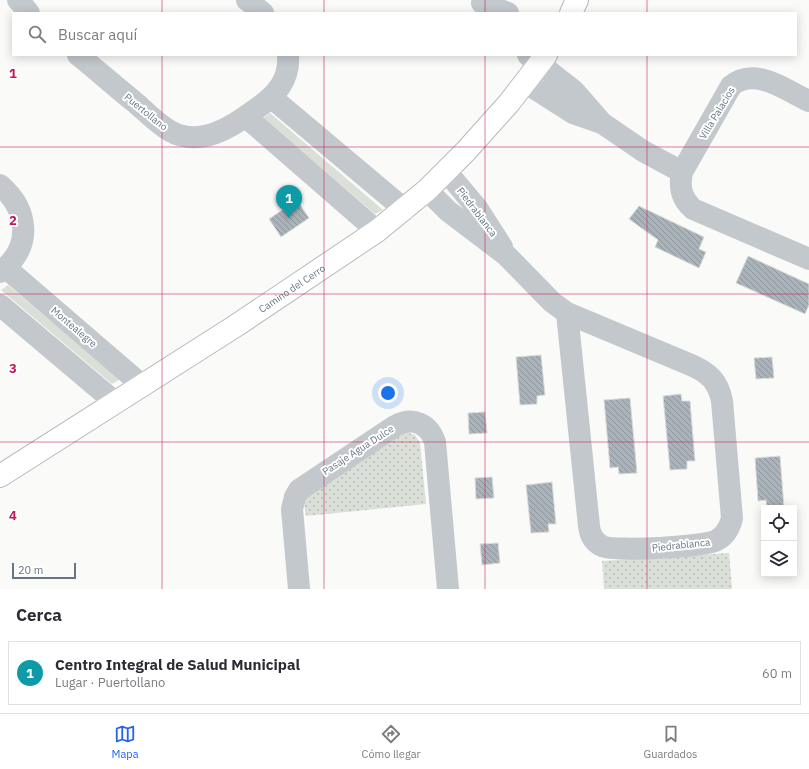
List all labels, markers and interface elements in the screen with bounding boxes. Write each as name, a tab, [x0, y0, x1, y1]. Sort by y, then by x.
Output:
search box	[12, 12, 797, 56]
icon: search	[26, 23, 48, 45]
text: Buscar aquí	[58, 25, 137, 44]
text: 1	[9, 65, 17, 82]
street label: Villa Palacios	[696, 84, 738, 142]
street label: Puertollano	[122, 91, 171, 134]
pin: 1	[276, 185, 302, 218]
street label: Piedrablanca	[454, 185, 500, 240]
text: 2	[9, 212, 17, 229]
street label: Camino del Cerro	[256, 261, 328, 315]
street label: Montealegre	[48, 304, 100, 350]
text: 3	[9, 360, 17, 377]
your location	[378, 383, 398, 403]
street label: Pasaje Agua Dulce	[320, 422, 397, 478]
map controls	[761, 505, 797, 577]
button: locate	[761, 505, 797, 541]
text: 4	[9, 507, 17, 524]
street label: Piedrablanca	[651, 535, 712, 555]
button: layers	[761, 541, 797, 577]
scale bar	[12, 561, 76, 580]
text: 20 m	[18, 563, 43, 577]
text: Cerca	[16, 604, 62, 626]
text: Centro Integral de Salud Municipal	[55, 655, 300, 674]
text: 1	[26, 665, 34, 682]
text: 60 m	[762, 665, 792, 682]
text: Lugar · Puertollano	[55, 674, 165, 691]
tab: Mapa	[112, 723, 139, 761]
tab: Cómo llegar	[362, 723, 421, 761]
tab: Guardados	[644, 723, 697, 761]

